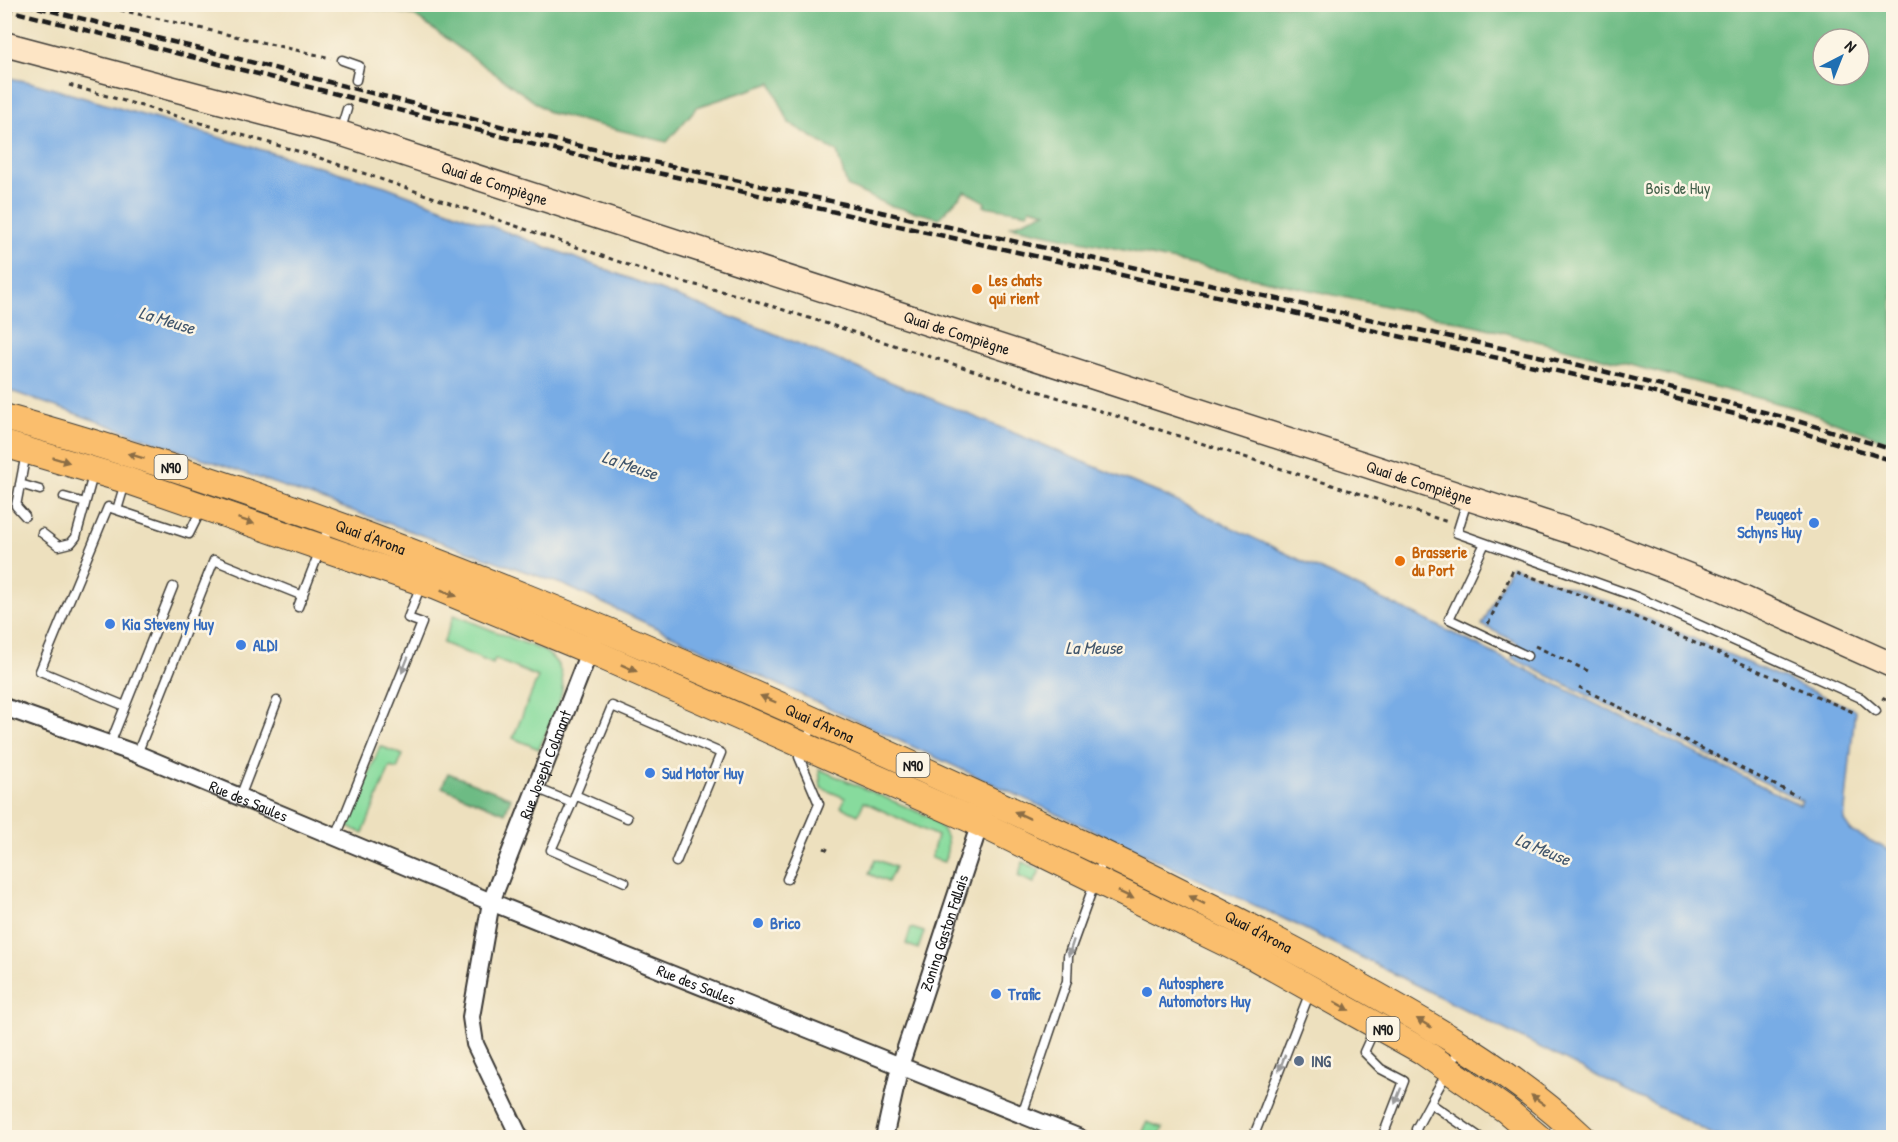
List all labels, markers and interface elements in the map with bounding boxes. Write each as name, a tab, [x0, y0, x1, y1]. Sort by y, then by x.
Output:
north arrow	[1811, 27, 1871, 87]
text: N	[1841, 35, 1862, 57]
street label: Quai de Compiègne	[439, 156, 551, 211]
park label: Bois de Huy	[1646, 177, 1711, 199]
place label: Les chats qui rient	[989, 269, 1043, 310]
marker: Les chats qui rient	[970, 282, 984, 296]
water label: La Meuse	[136, 300, 199, 341]
street label: Quai de Compiègne	[901, 305, 1013, 360]
water label: La Meuse	[599, 444, 662, 486]
one-way arrow	[127, 451, 145, 460]
road number: N90	[154, 455, 188, 479]
street label: Quai de Compiègne	[1363, 455, 1476, 510]
one-way arrow	[52, 456, 70, 465]
place label: Peugeot Schyns Huy	[1737, 503, 1802, 544]
street label: Quai d'Arona	[333, 514, 409, 560]
one-way arrow	[237, 516, 255, 526]
marker: Peugeot Schyns Huy	[1807, 516, 1821, 530]
place label: Brasserie du Port	[1412, 541, 1468, 581]
marker: Brasserie du Port	[1393, 554, 1407, 568]
one-way arrow	[441, 588, 459, 598]
place label: Kia Steveny Huy	[122, 613, 214, 636]
marker: Kia Steveny Huy	[103, 617, 117, 631]
place label: ALDI	[253, 634, 278, 656]
water label: La Meuse	[1065, 635, 1123, 660]
marker: ALDI	[234, 638, 248, 652]
one-way arrow	[400, 656, 410, 674]
one-way arrow	[621, 664, 638, 673]
one-way arrow	[758, 694, 776, 704]
street label: Quai d'Arona	[782, 698, 858, 748]
street label: Rue Joseph Colmant	[514, 706, 576, 822]
road number: N90	[896, 753, 930, 777]
place label: Sud Motor Huy	[662, 762, 744, 785]
marker: Sud Motor Huy	[643, 766, 657, 780]
street label: Rue des Saules	[206, 774, 291, 827]
one-way arrow	[1013, 810, 1030, 819]
water label: La Meuse	[1512, 826, 1575, 872]
street label: Zoning Gaston Fallais	[914, 872, 973, 994]
one-way arrow	[1118, 890, 1135, 899]
one-way arrow	[1189, 895, 1206, 904]
street label: Quai d'Arona	[1221, 905, 1296, 958]
place label: Brico	[770, 912, 801, 934]
marker: Brico	[751, 916, 765, 930]
one-way arrow	[1066, 939, 1075, 957]
street label: Rue des Saules	[654, 959, 739, 1010]
place label: Autosphere Automotors Huy	[1159, 972, 1251, 1013]
place label: Trafic	[1007, 983, 1041, 1005]
marker: Autosphere Automotors Huy	[1140, 985, 1154, 999]
marker: Trafic	[989, 987, 1003, 1001]
one-way arrow	[1334, 1001, 1351, 1011]
road number: N90	[1366, 1017, 1400, 1041]
one-way arrow	[1416, 1017, 1432, 1028]
place label: ING	[1311, 1050, 1331, 1072]
one-way arrow	[1277, 1054, 1287, 1072]
marker: ING	[1292, 1054, 1306, 1068]
one-way arrow	[1393, 1087, 1403, 1105]
one-way arrow	[1530, 1094, 1546, 1106]

